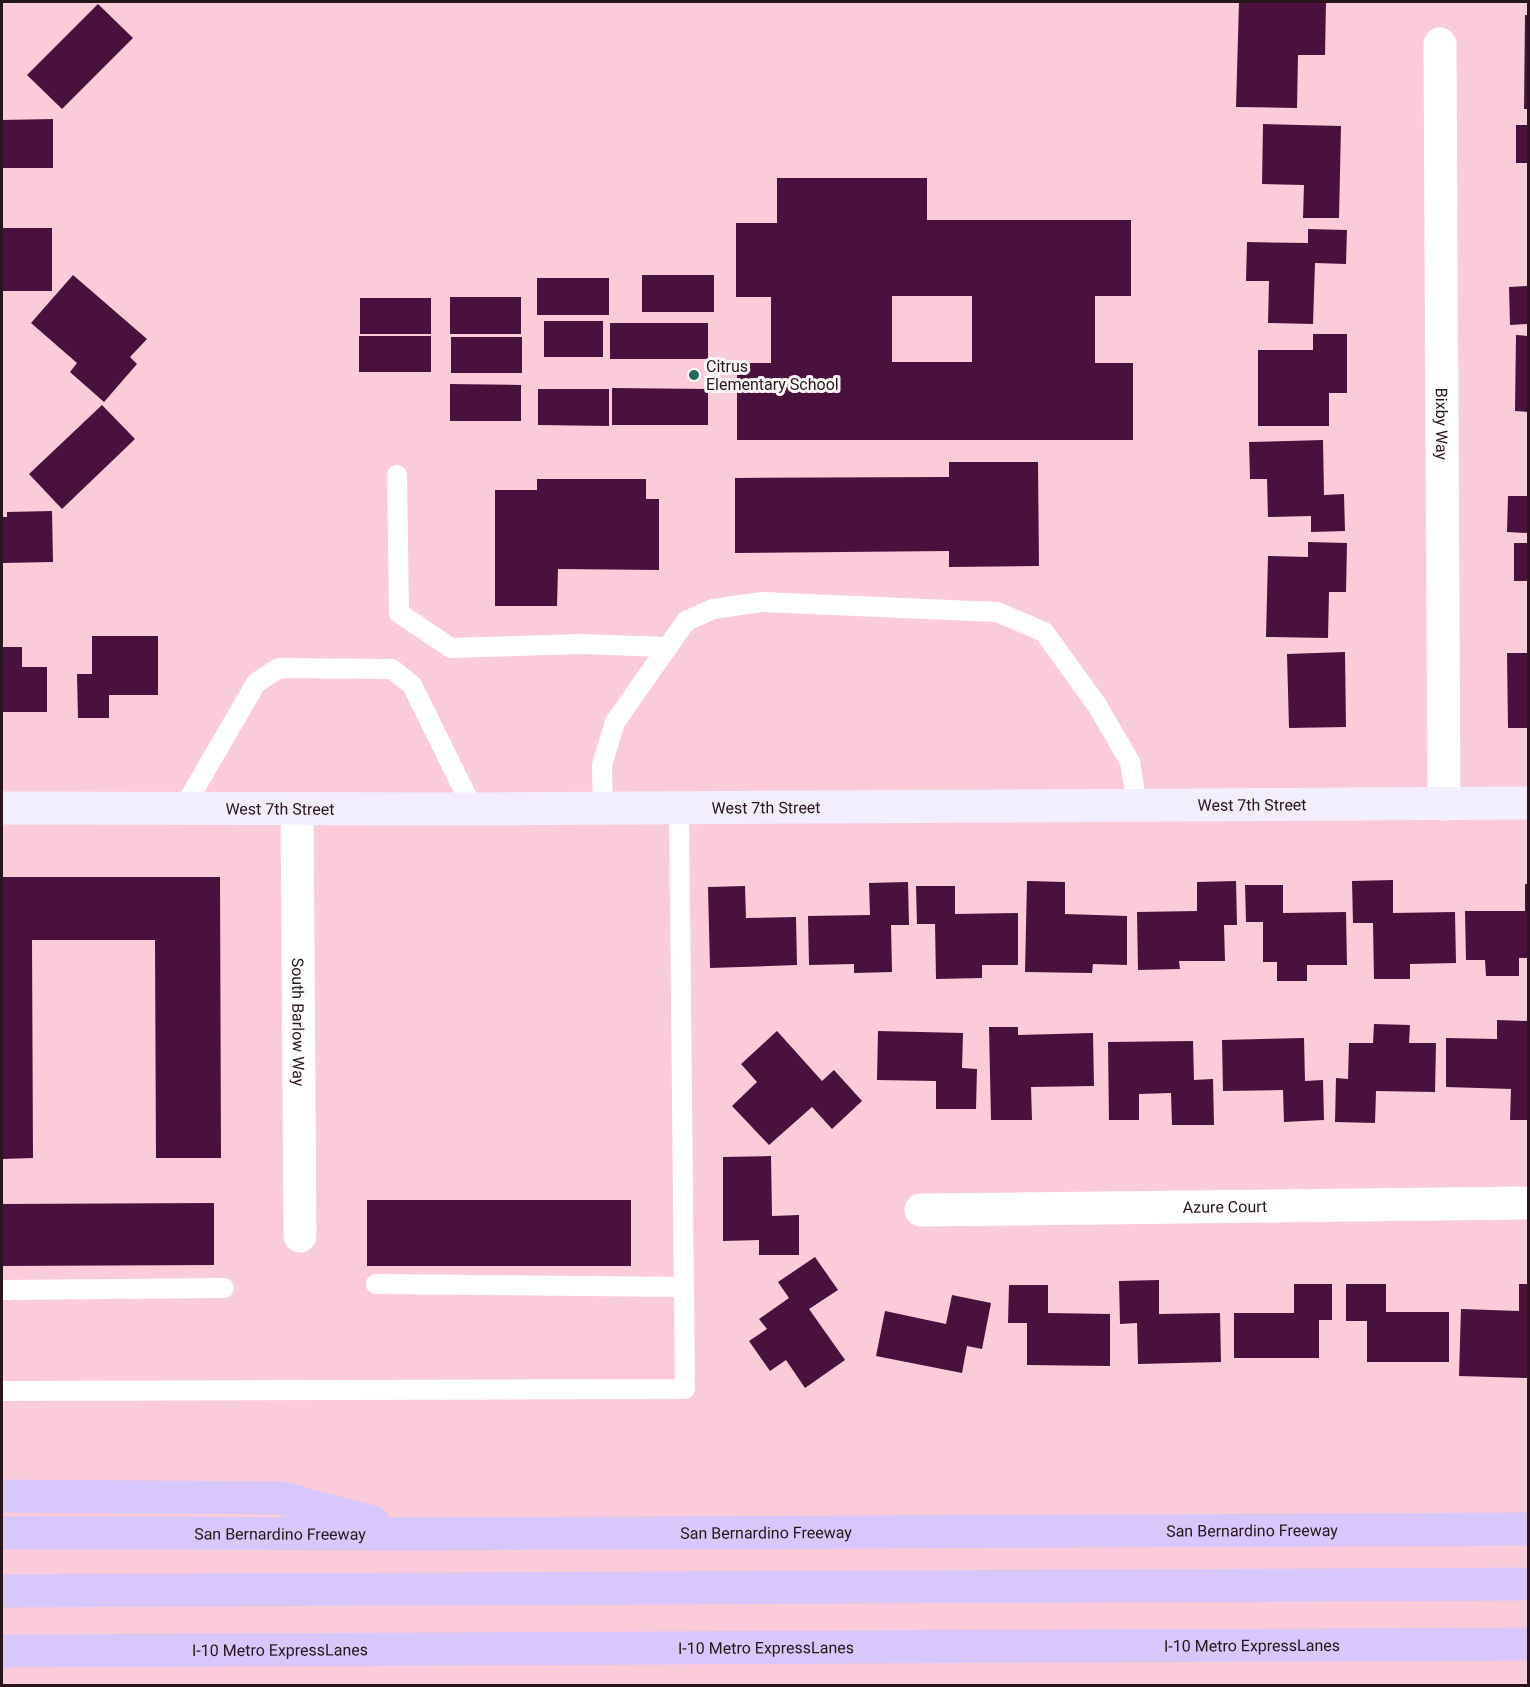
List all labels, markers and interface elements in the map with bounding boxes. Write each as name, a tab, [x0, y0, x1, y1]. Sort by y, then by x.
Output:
place label: Citrus Elementary School	[706, 357, 839, 394]
marker: Citrus Elementary School	[687, 368, 701, 382]
street label: Bixby Way	[1432, 388, 1452, 461]
street label: West 7th Street	[1197, 795, 1307, 814]
street label: West 7th Street	[711, 798, 821, 817]
street label: West 7th Street	[225, 799, 335, 818]
street label: South Barlow Way	[289, 958, 308, 1087]
street label: Azure Court	[1183, 1197, 1267, 1216]
street label: San Bernardino Freeway	[1166, 1520, 1338, 1540]
street label: San Bernardino Freeway	[680, 1523, 852, 1542]
street label: San Bernardino Freeway	[194, 1524, 366, 1543]
street label: I-10 Metro ExpressLanes	[1164, 1635, 1340, 1655]
street label: I-10 Metro ExpressLanes	[678, 1638, 854, 1657]
street label: I-10 Metro ExpressLanes	[192, 1640, 368, 1660]

